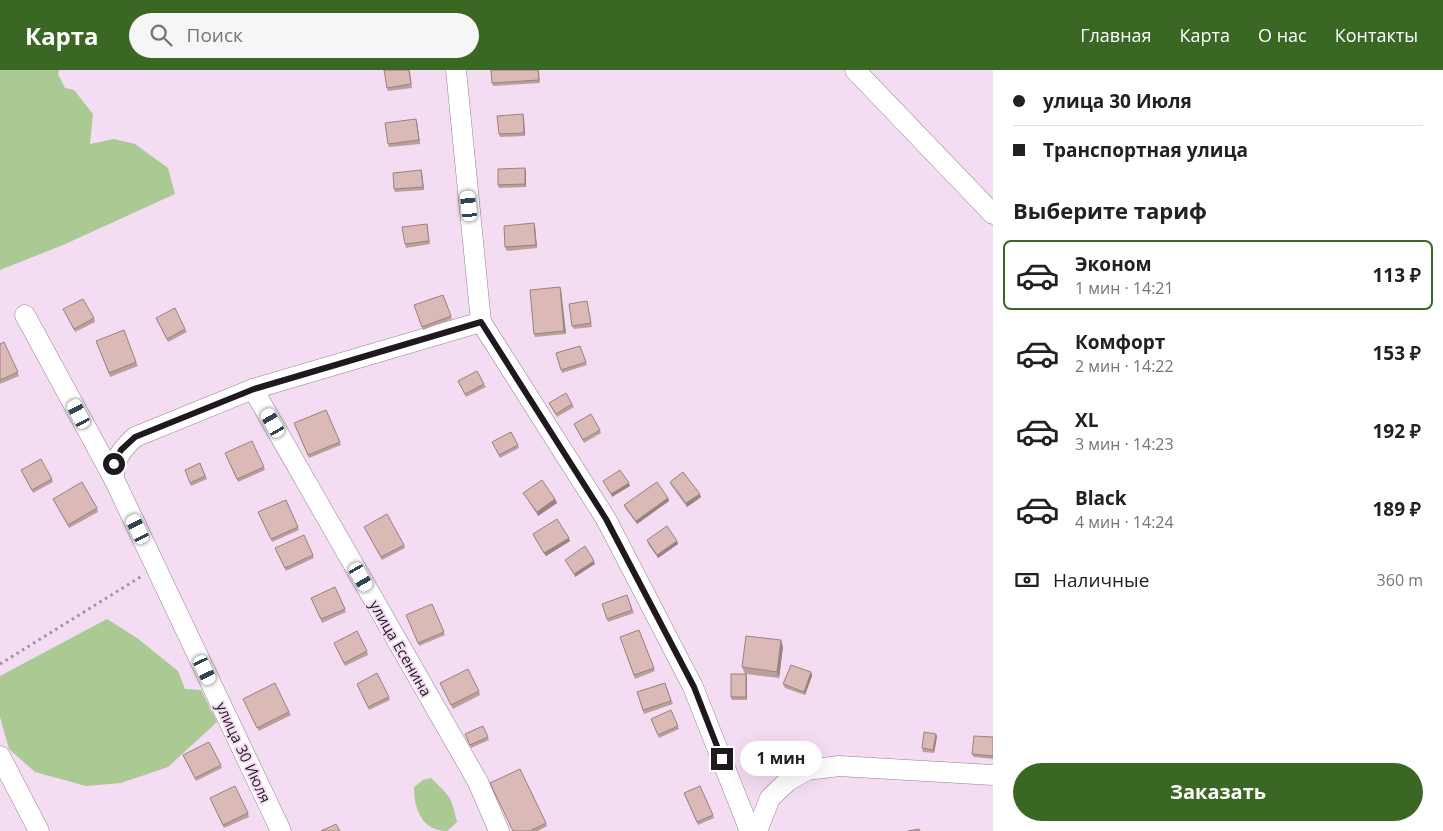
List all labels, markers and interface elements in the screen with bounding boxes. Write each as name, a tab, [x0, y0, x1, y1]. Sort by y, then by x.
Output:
search box	[129, 13, 479, 58]
text: Карта	[25, 19, 99, 52]
icon: search	[147, 21, 175, 49]
text: Поиск	[187, 22, 243, 48]
text: Главная	[1080, 23, 1152, 47]
text: Карта	[1180, 23, 1230, 47]
text: О нас	[1258, 23, 1307, 47]
text: Контакты	[1335, 23, 1418, 47]
text: улица 30 Июля	[1043, 88, 1192, 114]
text: Транспортная улица	[1043, 137, 1248, 163]
car	[459, 190, 478, 222]
text: Выберите тариф	[1013, 195, 1207, 225]
text: Эконом	[1075, 251, 1152, 277]
icon: car	[1015, 253, 1060, 298]
text: 113 ₽	[1372, 262, 1421, 288]
text: 1 мин · 14:21	[1075, 277, 1174, 299]
text: Комфорт	[1075, 329, 1165, 355]
icon: car	[1015, 331, 1060, 376]
text: 153 ₽	[1372, 340, 1421, 366]
text: 2 мин · 14:22	[1075, 355, 1174, 377]
car	[65, 397, 92, 431]
car	[259, 406, 286, 440]
text: XL	[1075, 407, 1098, 433]
icon: car	[1015, 409, 1060, 454]
text: 192 ₽	[1372, 418, 1421, 444]
text: 3 мин · 14:23	[1075, 433, 1174, 455]
route start	[103, 453, 125, 475]
text: Black	[1075, 485, 1127, 511]
icon: car	[1015, 487, 1060, 532]
text: 189 ₽	[1372, 496, 1421, 522]
text: 4 мин · 14:24	[1075, 511, 1174, 533]
car	[124, 512, 151, 546]
car	[347, 560, 374, 594]
icon: cash	[1013, 566, 1041, 594]
text: Наличные	[1053, 567, 1149, 593]
text: 360 m	[1377, 569, 1423, 591]
street label: улица Есенина	[365, 596, 437, 700]
car	[191, 653, 218, 687]
street label: улица 30 Июля	[212, 698, 276, 806]
callout: 1 мин	[740, 742, 822, 776]
text: 1 мин	[757, 747, 805, 769]
route end	[711, 748, 733, 770]
button: Заказать	[1013, 763, 1423, 821]

